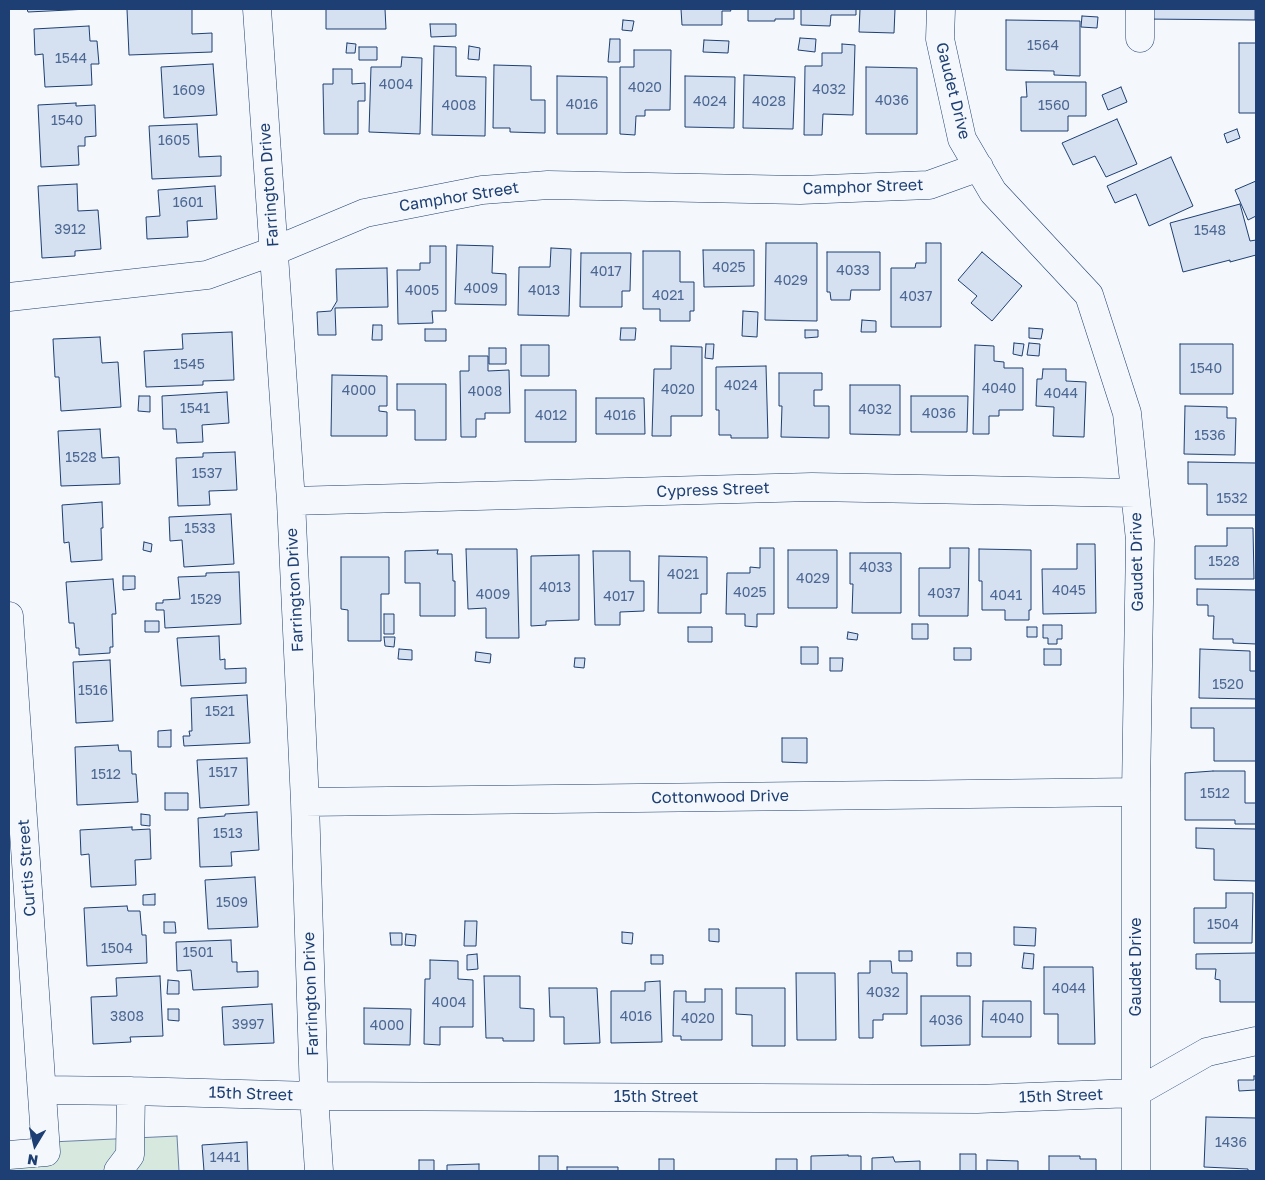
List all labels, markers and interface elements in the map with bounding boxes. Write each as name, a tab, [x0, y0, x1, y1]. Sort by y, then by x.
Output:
house number: 1564	[1027, 38, 1059, 54]
street label: Gaudet Drive	[932, 41, 974, 141]
house number: 1544	[55, 51, 87, 67]
house number: 4004	[379, 77, 413, 93]
house number: 4020	[628, 80, 662, 96]
house number: 4032	[812, 82, 846, 98]
house number: 1609	[173, 83, 205, 99]
house number: 4036	[875, 93, 909, 109]
house number: 4024	[693, 94, 727, 110]
house number: 4028	[752, 94, 786, 110]
house number: 4016	[566, 97, 598, 113]
house number: 4008	[442, 98, 476, 114]
house number: 1560	[1038, 98, 1070, 114]
house number: 1540	[51, 113, 83, 129]
street label: Farrington Drive	[255, 122, 283, 248]
house number: 1605	[158, 133, 190, 149]
street label: Camphor Street	[802, 175, 924, 199]
street label: Camphor Street	[398, 178, 520, 216]
house number: 1601	[173, 195, 203, 211]
house number: 3912	[54, 222, 86, 238]
house number: 1548	[1194, 223, 1226, 239]
house number: 4025	[712, 260, 746, 276]
house number: 4033	[836, 263, 870, 279]
house number: 4017	[590, 264, 622, 280]
house number: 4029	[774, 273, 808, 289]
house number: 4009	[464, 281, 498, 297]
house number: 4005	[405, 283, 439, 299]
house number: 4013	[528, 283, 560, 299]
house number: 4021	[652, 288, 684, 304]
house number: 4037	[900, 289, 932, 305]
house number: 1545	[173, 357, 205, 373]
house number: 1540	[1190, 361, 1222, 377]
house number: 4024	[724, 378, 758, 394]
house number: 4040	[982, 381, 1016, 397]
house number: 4020	[661, 382, 695, 398]
house number: 4000	[342, 383, 376, 399]
house number: 4008	[468, 384, 502, 400]
house number: 4044	[1044, 386, 1078, 402]
house number: 1541	[180, 401, 210, 417]
house number: 4032	[858, 402, 892, 418]
house number: 4036	[922, 406, 956, 422]
house number: 4012	[535, 408, 567, 424]
house number: 4016	[604, 408, 636, 424]
house number: 1536	[1194, 428, 1226, 444]
house number: 1528	[65, 450, 97, 466]
house number: 1537	[192, 466, 222, 482]
street label: Cypress Street	[656, 478, 770, 502]
house number: 1532	[1216, 491, 1248, 507]
street label: Gaudet Drive	[1127, 512, 1147, 612]
house number: 1533	[184, 521, 216, 537]
street label: Farrington Drive	[282, 527, 308, 653]
house number: 1528	[1208, 554, 1240, 570]
house number: 4033	[859, 560, 893, 576]
house number: 4021	[667, 567, 699, 583]
house number: 4029	[796, 571, 830, 587]
house number: 4013	[539, 580, 571, 596]
house number: 4045	[1052, 583, 1086, 599]
house number: 4025	[733, 585, 767, 601]
house number: 4037	[928, 586, 960, 602]
house number: 4009	[476, 587, 510, 603]
house number: 4041	[990, 588, 1022, 604]
house number: 4017	[603, 589, 635, 605]
house number: 1529	[190, 592, 222, 608]
house number: 1520	[1212, 677, 1244, 693]
house number: 1516	[78, 683, 108, 699]
house number: 1521	[205, 704, 235, 720]
house number: 1517	[208, 765, 238, 781]
house number: 1512	[91, 767, 121, 783]
street label: Cottonwood Drive	[651, 786, 789, 808]
house number: 1512	[1200, 786, 1230, 802]
street label: Curtis Street	[14, 819, 40, 917]
house number: 1513	[213, 826, 243, 842]
house number: 1509	[216, 895, 248, 911]
street label: Gaudet Drive	[1126, 917, 1146, 1017]
house number: 1504	[1207, 917, 1239, 933]
street label: Farrington Drive	[299, 932, 323, 1056]
house number: 1504	[101, 941, 133, 957]
house number: 1501	[183, 945, 213, 961]
house number: 4044	[1052, 981, 1086, 997]
house number: 4032	[866, 985, 900, 1001]
house number: 4004	[432, 995, 466, 1011]
house number: 3808	[110, 1009, 144, 1025]
house number: 4016	[620, 1009, 652, 1025]
house number: 4020	[681, 1011, 715, 1027]
house number: 4040	[990, 1011, 1024, 1027]
house number: 4036	[929, 1013, 963, 1029]
house number: 3997	[232, 1017, 264, 1033]
house number: 4000	[370, 1018, 404, 1034]
street label: 15th Street	[208, 1083, 294, 1105]
street label: 15th Street	[1018, 1085, 1104, 1107]
street label: 15th Street	[614, 1087, 698, 1107]
north arrow	[10, 1120, 60, 1170]
house number: 1436	[1215, 1135, 1247, 1151]
house number: 1441	[210, 1150, 240, 1166]
text: N	[26, 1151, 39, 1170]

